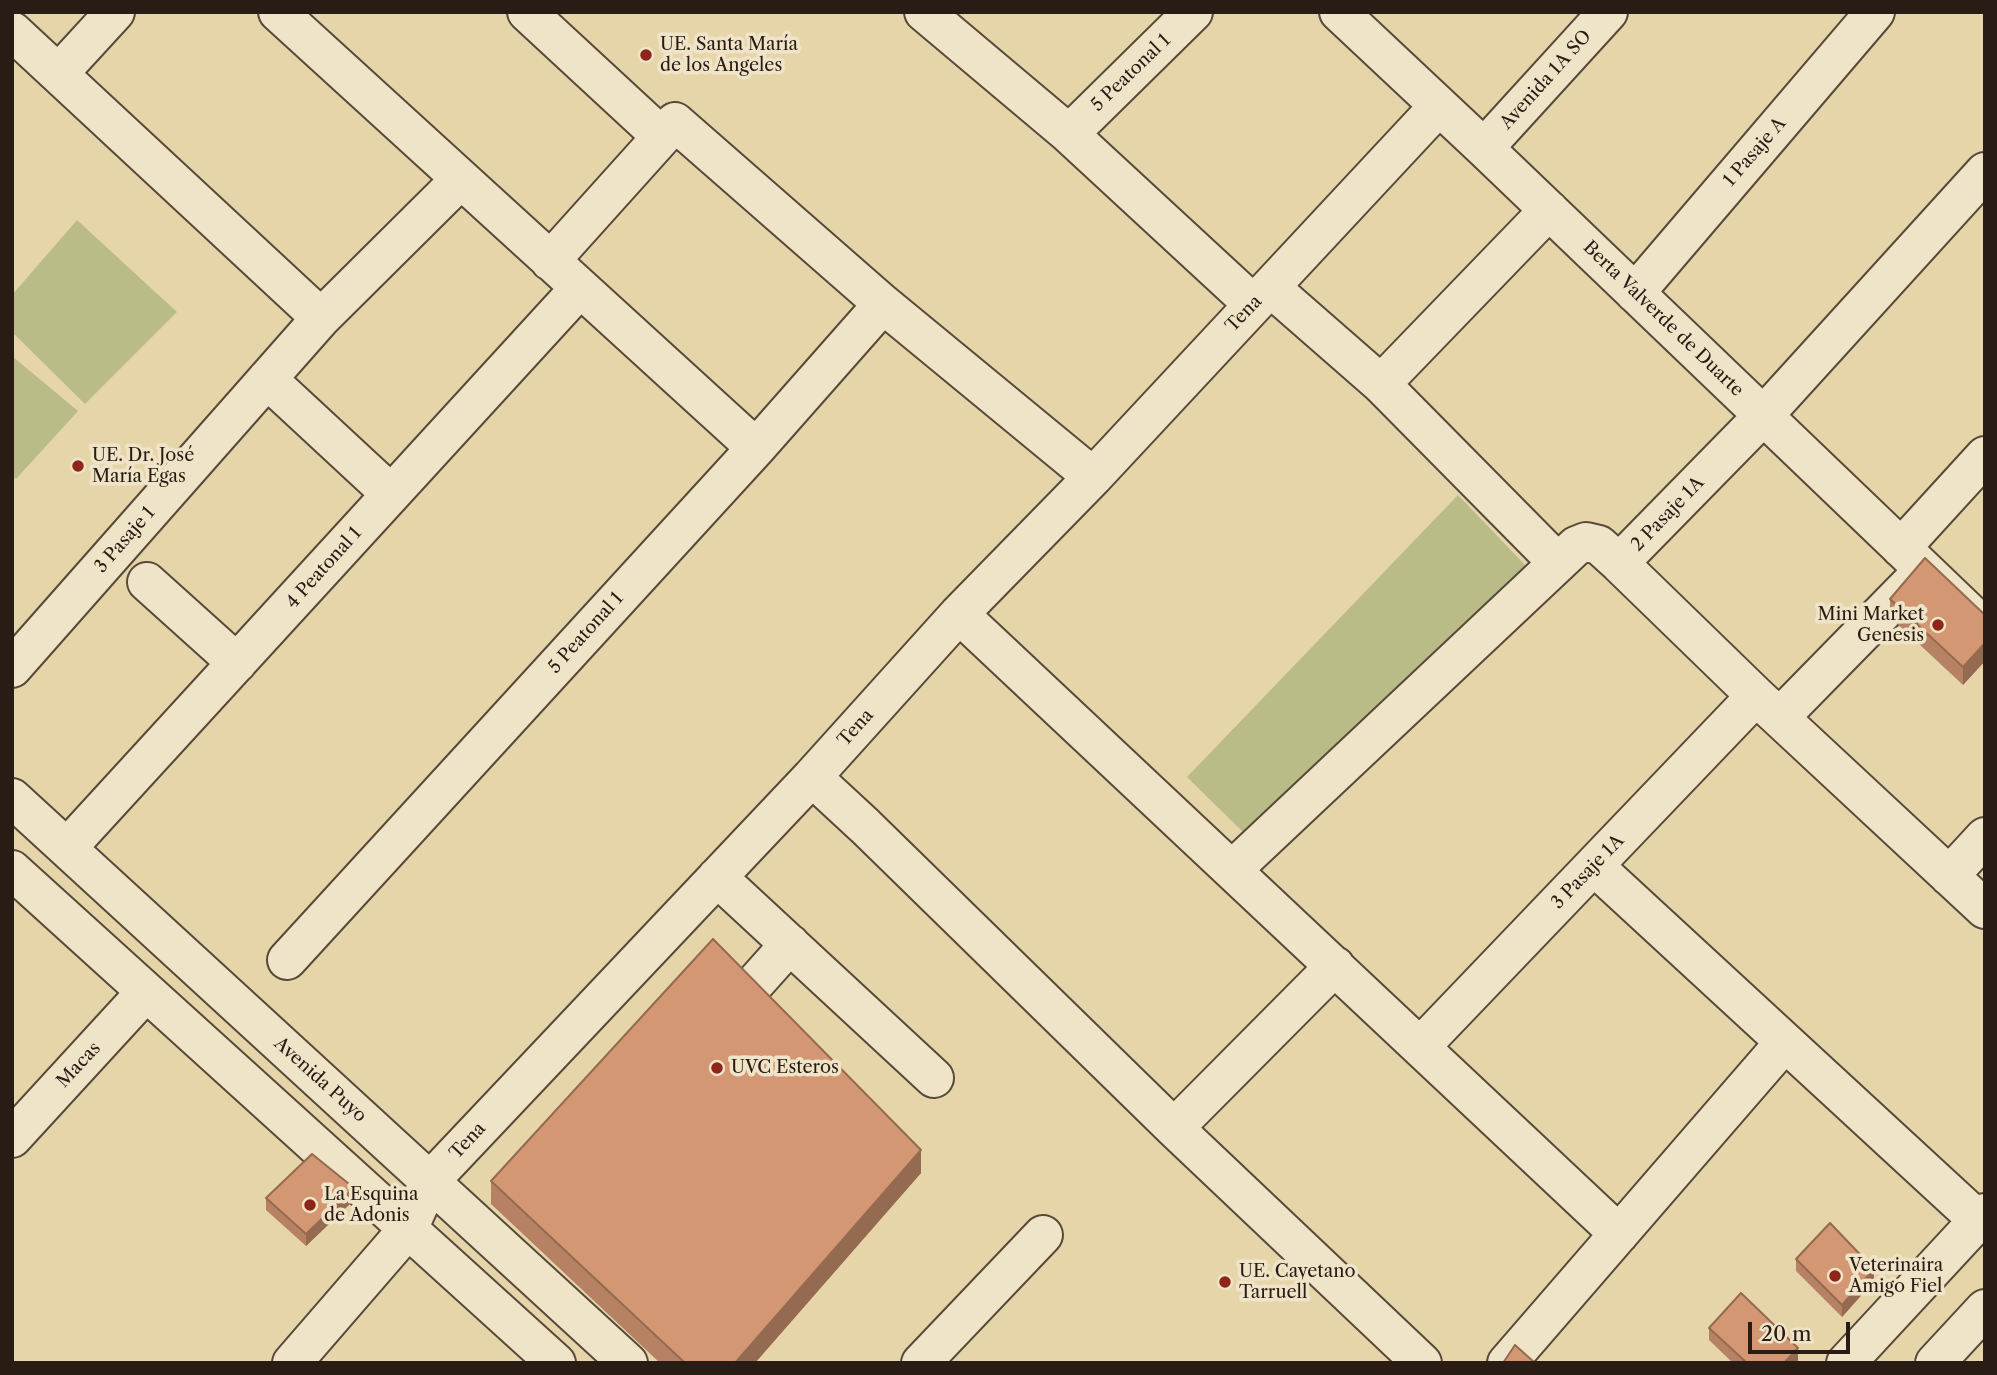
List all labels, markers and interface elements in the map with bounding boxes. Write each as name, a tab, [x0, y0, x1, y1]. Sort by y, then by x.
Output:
street label: Avenida 1A SO	[1496, 26, 1596, 134]
street label: 5 Peatonal 1	[1087, 30, 1175, 116]
place label: UE. Santa María de los Angeles	[660, 34, 798, 76]
marker: UE. Santa María de los Angeles	[638, 47, 654, 63]
street label: 1 Pasaje A	[1719, 113, 1791, 191]
street label: Berta Valverde de Duarte	[1578, 237, 1748, 401]
street label: Tena	[1221, 291, 1267, 337]
place label: UE. Dr. José María Egas	[92, 445, 194, 488]
marker: UE. Dr. José María Egas	[70, 458, 86, 474]
street label: 2 Pasaje 1A	[1627, 472, 1709, 556]
street label: 3 Pasaje 1	[90, 502, 160, 578]
street label: 4 Peatonal 1	[282, 523, 366, 613]
street label: 5 Peatonal 1	[544, 588, 628, 678]
place label: Mini Market Genesis	[1818, 604, 1924, 646]
marker: Mini Market Genesis	[1930, 617, 1946, 633]
street label: Tena	[834, 705, 878, 751]
street label: 3 Pasaje 1A	[1547, 830, 1629, 914]
street label: Avenida Puyo	[269, 1033, 371, 1127]
street label: Macas	[53, 1038, 105, 1092]
place label: UVC Esteros	[731, 1057, 839, 1079]
marker: UVC Esteros	[709, 1060, 725, 1076]
street label: Tena	[446, 1118, 490, 1164]
place label: La Esquina de Adonis	[324, 1184, 419, 1226]
marker: La Esquina de Adonis	[302, 1197, 318, 1213]
place label: Veterinaira Amigo Fiel	[1849, 1255, 1943, 1298]
place label: UE. Cayetano Tarruell	[1239, 1261, 1355, 1304]
marker: Veterinaira Amigo Fiel	[1827, 1268, 1843, 1284]
marker: UE. Cayetano Tarruell	[1217, 1274, 1233, 1290]
scale bar	[1752, 1308, 1854, 1352]
text: 20 m	[1761, 1321, 1812, 1346]

